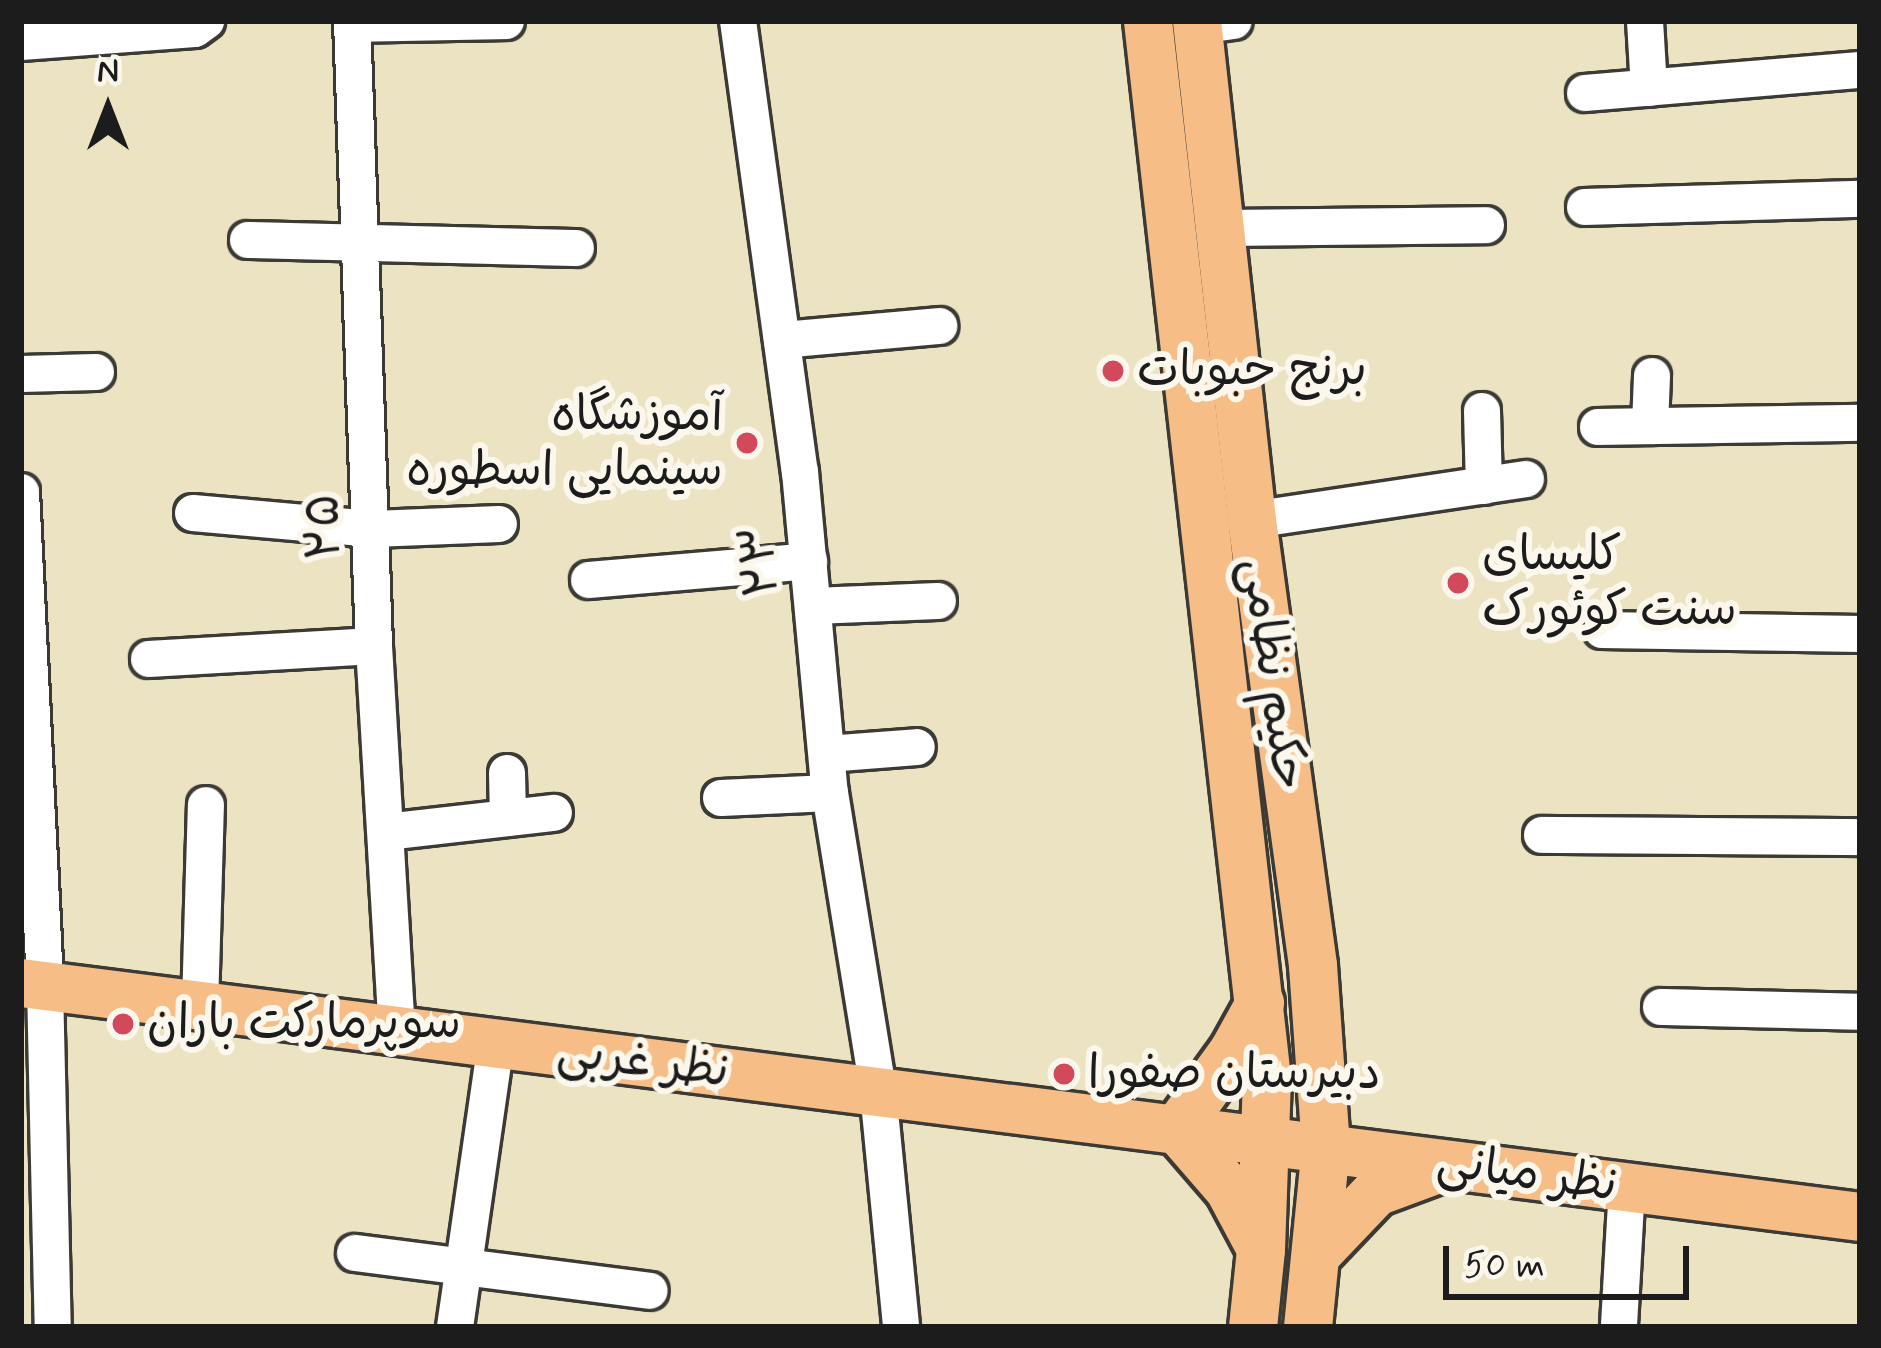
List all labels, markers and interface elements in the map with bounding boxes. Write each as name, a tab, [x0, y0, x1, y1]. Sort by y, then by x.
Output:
north arrow	[48, 48, 168, 168]
text: N	[97, 50, 119, 94]
place label: برنج حبوبات	[1137, 342, 1367, 400]
marker: برنج حبوبات	[1100, 358, 1126, 384]
place label: آموزشگاه سینمایی اسطوره	[406, 386, 723, 499]
marker: آموزشگاه سینمایی اسطوره	[734, 430, 760, 456]
street label: ۲۵	[294, 493, 354, 561]
street label: ۲۳	[728, 523, 792, 599]
place label: کلیسای سنت کوئورک	[1482, 526, 1737, 639]
street label: حکیم نظامی	[1228, 554, 1318, 794]
marker: کلیسای سنت کوئورک	[1445, 570, 1471, 596]
place label: سوپرمارکت باران	[147, 995, 461, 1053]
marker: سوپرمارکت باران	[110, 1011, 136, 1037]
street label: نظر غربی	[554, 1023, 732, 1101]
place label: دبیرستان صفورا	[1088, 1045, 1381, 1103]
marker: دبیرستان صفورا	[1051, 1061, 1077, 1087]
street label: نظر میانی	[1433, 1133, 1621, 1215]
scale bar	[1449, 1222, 1695, 1296]
text: 50 m	[1464, 1243, 1545, 1290]

